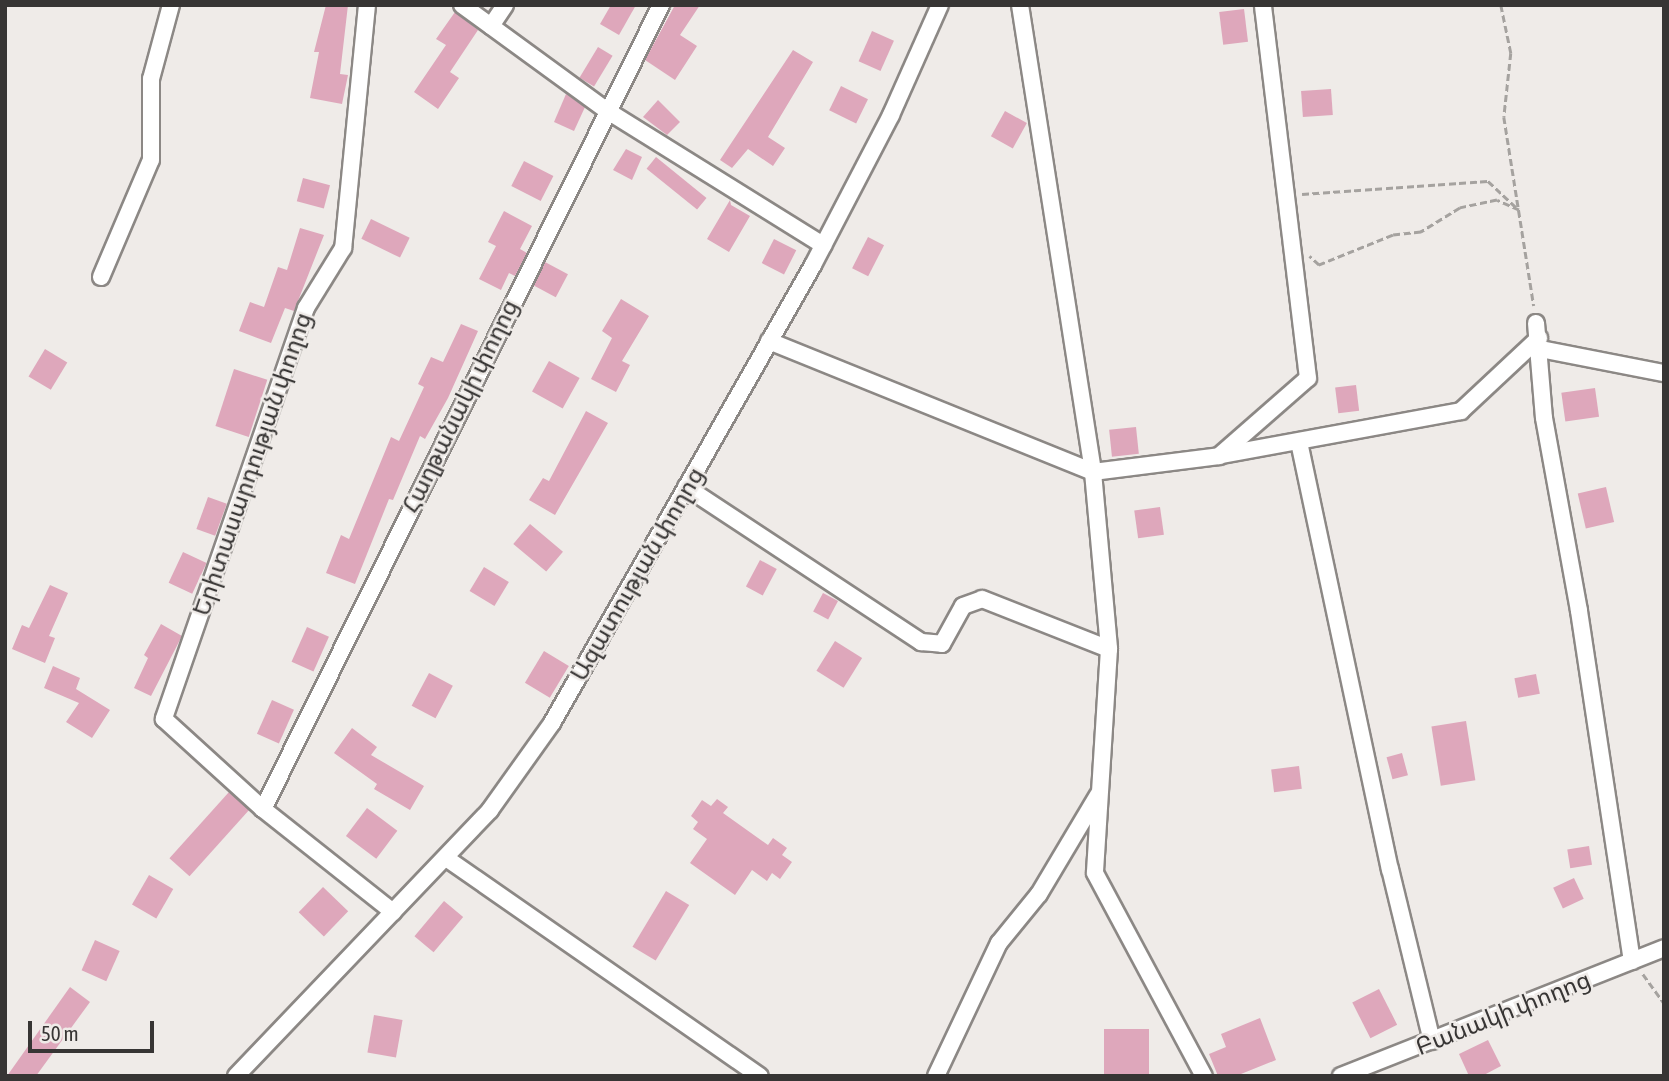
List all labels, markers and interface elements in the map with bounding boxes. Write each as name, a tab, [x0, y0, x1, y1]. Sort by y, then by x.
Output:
street label: Հաղթանակի փողոց	[396, 295, 524, 517]
street label: Երիտասարդության փողոց	[186, 309, 318, 619]
street label: Ազատության փողոց	[564, 462, 710, 686]
street label: Բանակի փողոց	[1411, 965, 1595, 1061]
scale bar	[32, 1007, 158, 1052]
text: 50 m	[41, 1021, 79, 1045]

